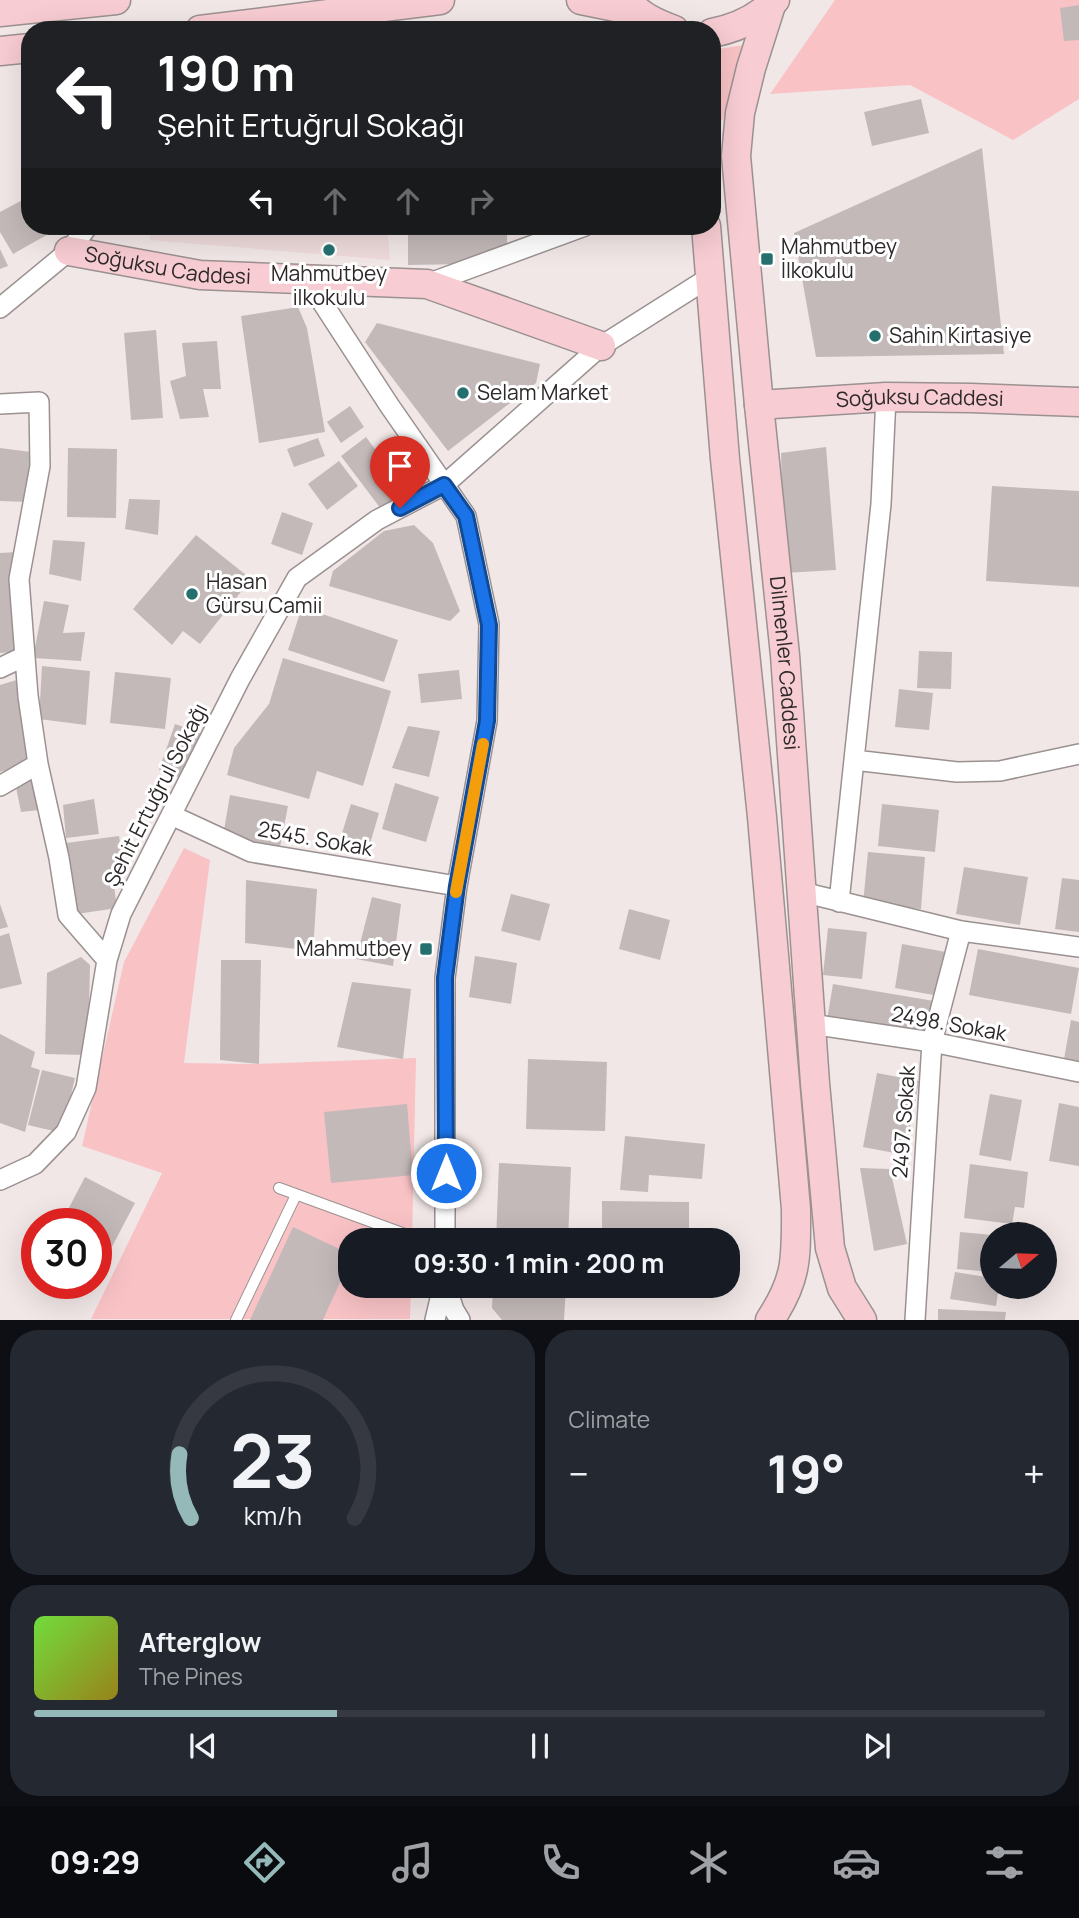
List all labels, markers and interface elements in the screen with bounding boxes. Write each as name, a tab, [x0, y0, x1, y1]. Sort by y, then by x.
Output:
text: 190 m	[157, 39, 295, 106]
icon: left	[42, 49, 133, 140]
text: Şehit Ertuğrul Sokağı	[157, 103, 465, 147]
icon: left	[243, 182, 281, 220]
icon: ahead	[316, 182, 354, 220]
icon: ahead	[389, 182, 427, 220]
icon: right	[462, 182, 500, 220]
place label: Mahmutbey İlkokulu	[781, 232, 897, 284]
street label: Soğuksu Caddesi	[82, 239, 251, 290]
marker: Mahmutbey ilkokulu	[321, 242, 337, 258]
marker: Mahmutbey İlkokulu	[759, 251, 775, 267]
place label: Mahmutbey ilkokulu	[271, 259, 387, 311]
place label: Sahin Kirtasiye	[889, 321, 1032, 349]
marker: Sahin Kirtasiye	[867, 328, 883, 344]
place label: Selam Market	[477, 378, 609, 406]
street label: Soğuksu Caddesi	[835, 382, 1004, 413]
marker: Selam Market	[455, 385, 471, 401]
pin	[370, 436, 430, 508]
icon: arrive	[381, 447, 419, 485]
place label: Hasan Gürsu Camii	[206, 567, 322, 619]
street label: Dilmenler Caddesi	[764, 574, 807, 751]
marker: Hasan Gürsu Camii	[184, 586, 200, 602]
street label: Şehit Ertuğrul Sokağı	[97, 698, 213, 891]
street label: 2545. Sokak	[256, 814, 375, 862]
place label: Mahmutbey	[296, 934, 412, 962]
marker: Mahmutbey	[418, 941, 434, 957]
street label: 2498. Sokak	[889, 999, 1009, 1047]
street label: 2497. Sokak	[885, 1064, 921, 1179]
position arrow	[409, 1136, 483, 1210]
speed limit sign: 30	[21, 1208, 112, 1299]
north arrow	[980, 1222, 1057, 1298]
map controls	[980, 1222, 1057, 1299]
text: 09:30 · 1 min · 200 m	[414, 1245, 664, 1281]
text: Climate	[569, 1403, 650, 1435]
text: 23	[229, 1411, 315, 1511]
text: 19°	[767, 1438, 845, 1509]
text: −	[569, 1447, 589, 1499]
text: +	[1023, 1447, 1045, 1499]
text: km/h	[243, 1498, 301, 1533]
text: Afterglow	[139, 1624, 261, 1660]
text: The Pines	[139, 1660, 243, 1692]
icon: previous	[184, 1727, 222, 1765]
icon: pause	[521, 1727, 559, 1765]
icon: next	[858, 1727, 896, 1765]
icon: directions	[240, 1838, 289, 1887]
icon: music	[388, 1838, 437, 1887]
icon: phone	[536, 1838, 585, 1887]
icon: climate	[684, 1838, 733, 1887]
icon: car	[832, 1838, 881, 1887]
icon: filters	[980, 1838, 1029, 1887]
text: 09:29	[50, 1840, 140, 1884]

